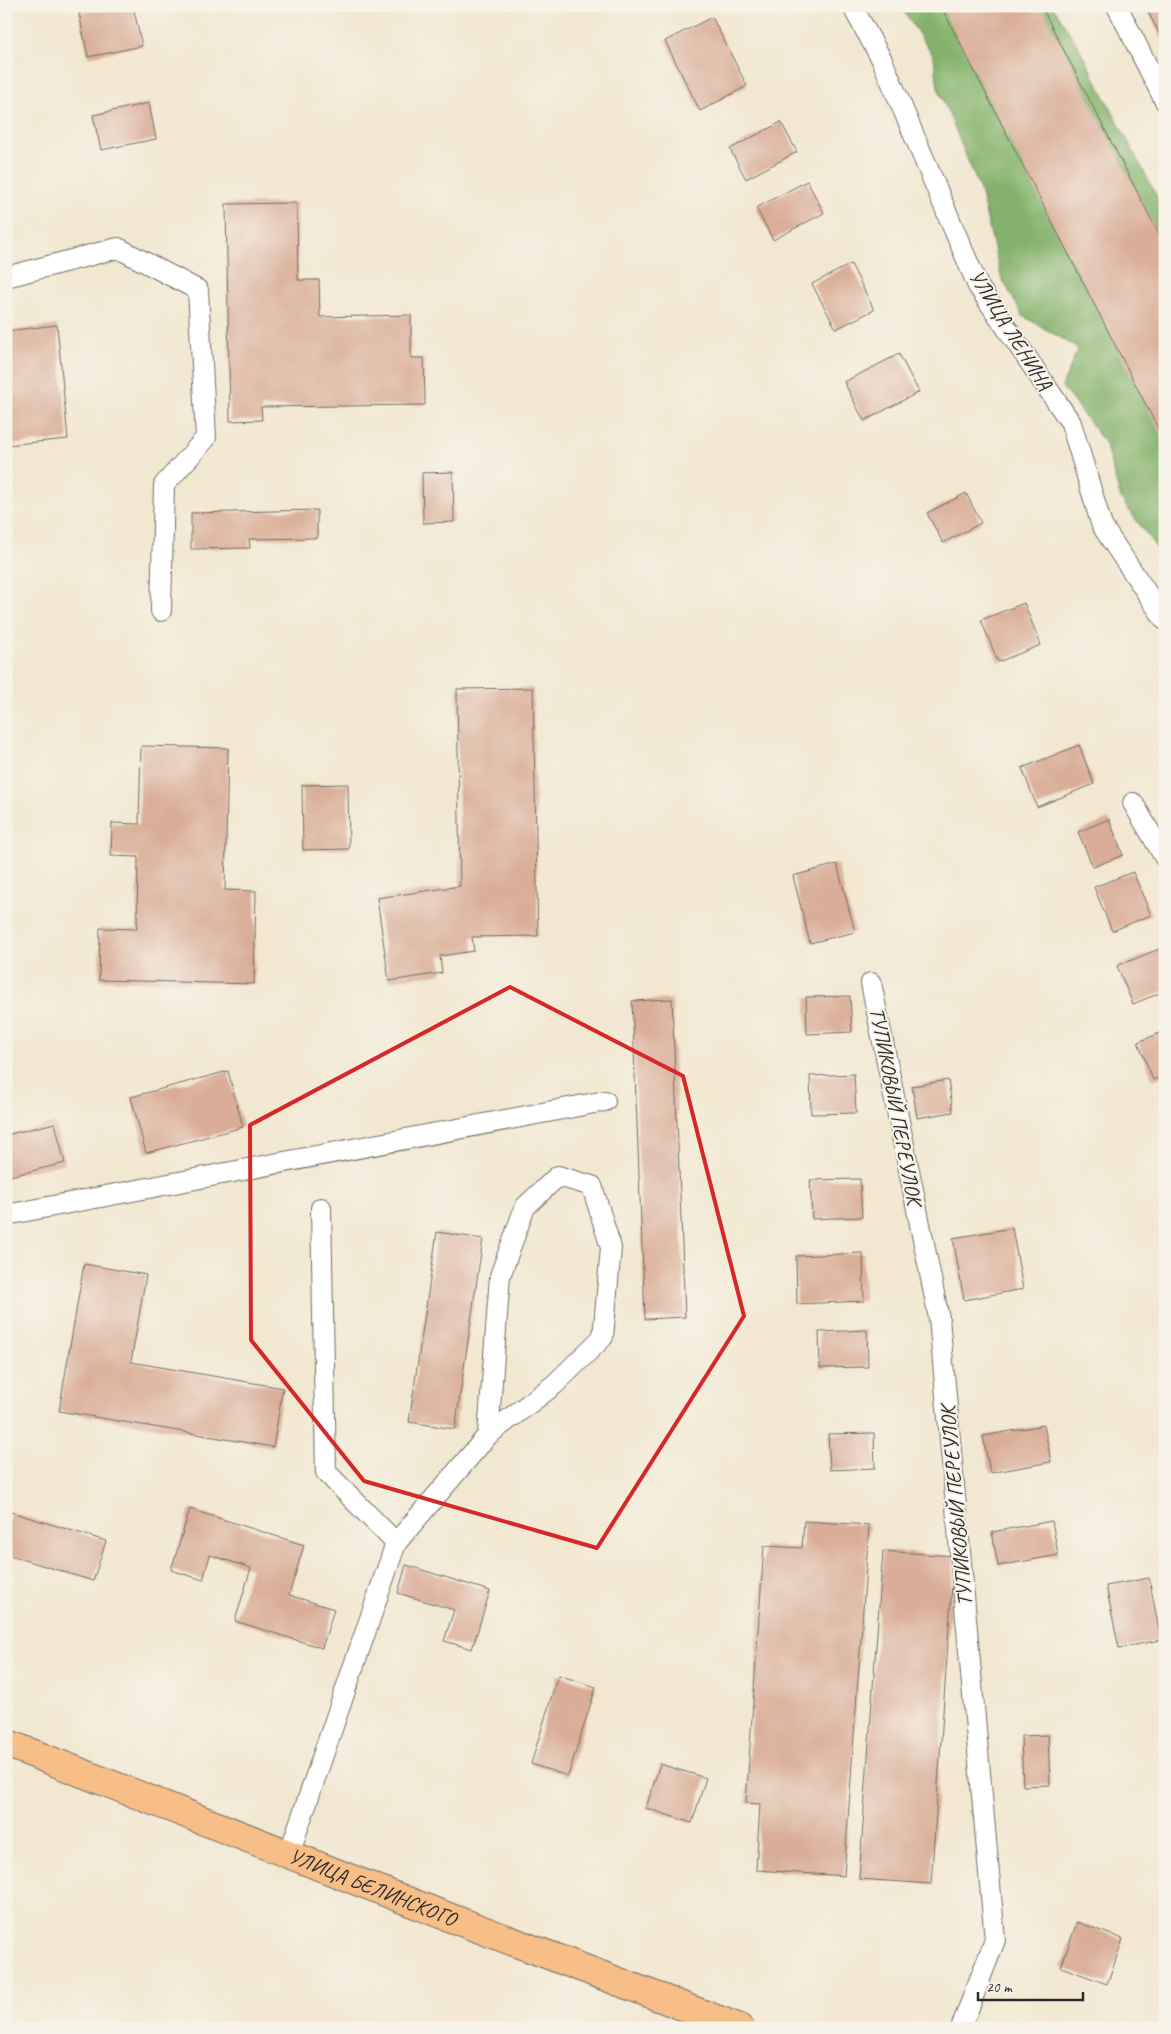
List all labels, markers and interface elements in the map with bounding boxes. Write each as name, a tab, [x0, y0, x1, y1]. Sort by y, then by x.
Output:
street label: УЛИЦА ЛЕНИНА	[964, 265, 1059, 395]
street label: ТУПИКОВЫЙ ПЕРЕУЛОК	[864, 1005, 929, 1211]
street label: ТУПИКОВЫЙ ПЕРЕУЛОК	[934, 1401, 978, 1607]
street label: УЛИЦА БЕЛИНСКОГО	[285, 1843, 462, 1933]
scale bar	[978, 1969, 1084, 2001]
text: 20 m	[986, 1978, 1013, 1997]

